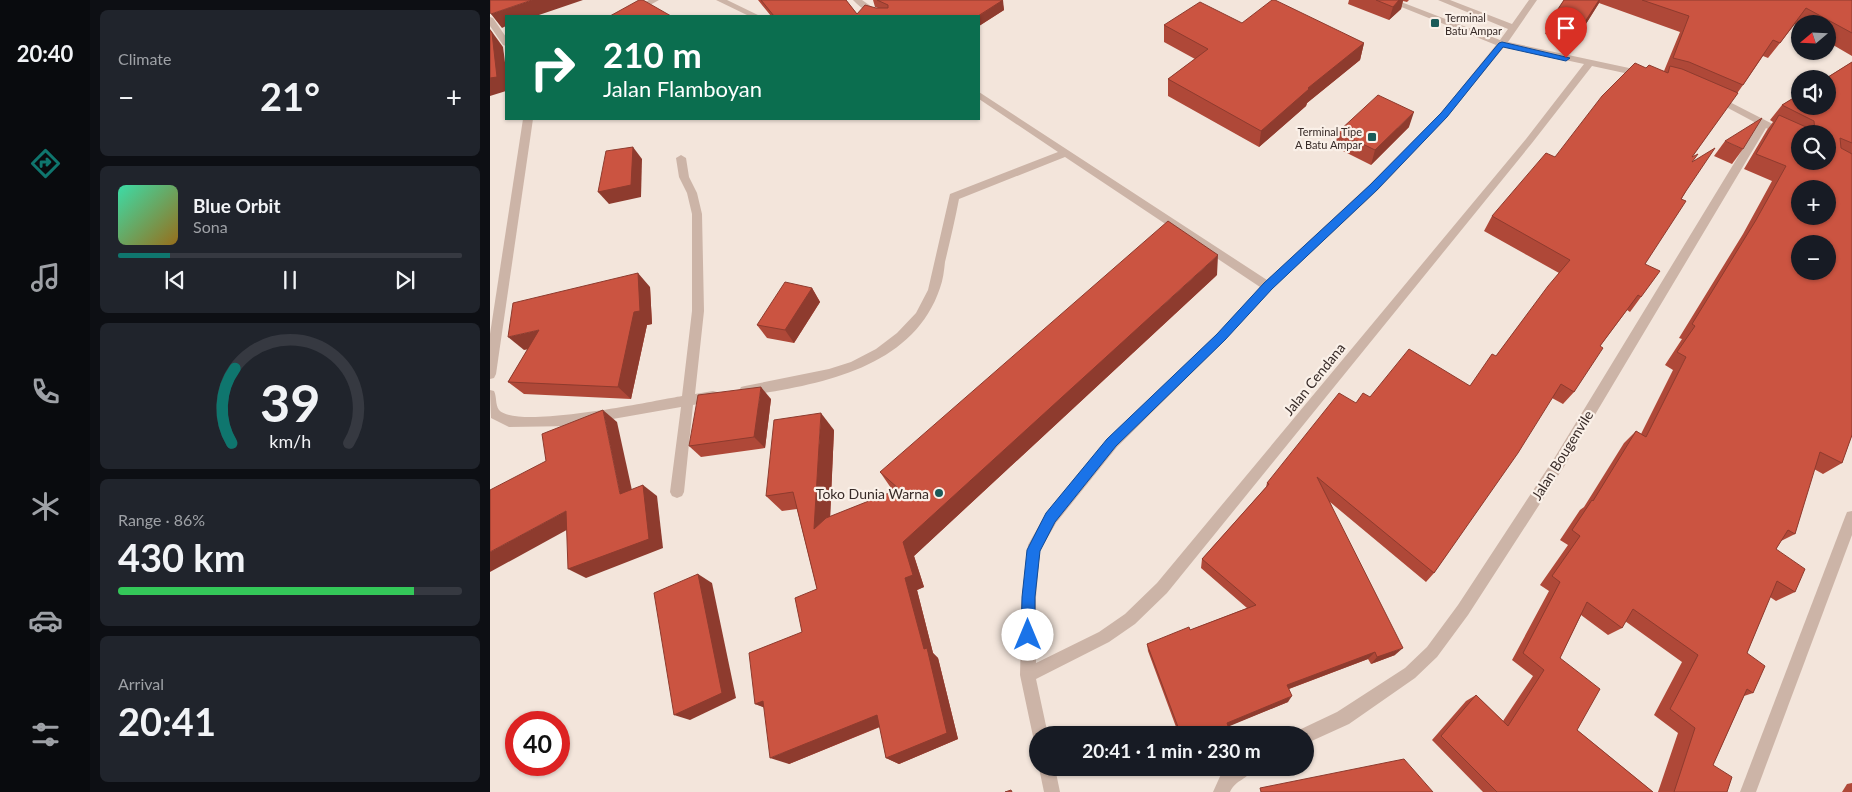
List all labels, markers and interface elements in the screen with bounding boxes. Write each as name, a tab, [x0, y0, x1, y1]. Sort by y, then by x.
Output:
pin	[1545, 7, 1587, 58]
place label: Terminal Batu Ampar	[1445, 11, 1502, 37]
icon: arrive	[1552, 14, 1580, 42]
north arrow	[1791, 15, 1836, 60]
map controls	[1791, 15, 1836, 280]
marker: Terminal Batu Ampar	[1429, 17, 1441, 29]
text: 210 m	[603, 33, 702, 75]
icon: right	[520, 35, 585, 100]
text: 20:40	[17, 40, 73, 67]
text: Climate	[118, 49, 171, 68]
button: sound	[1791, 70, 1836, 115]
text: 21°	[260, 73, 320, 119]
text: Jalan Flamboyan	[603, 75, 762, 102]
text: −	[118, 80, 134, 114]
text: +	[446, 80, 462, 114]
place label: Terminal Tipe A Batu Ampar	[1295, 125, 1362, 151]
button: search	[1791, 125, 1836, 170]
marker: Terminal Tipe A Batu Ampar	[1366, 131, 1378, 143]
icon: directions	[28, 146, 63, 181]
button: +	[1791, 180, 1836, 225]
text: Blue Orbit	[193, 194, 281, 217]
text: Sona	[193, 217, 228, 236]
button: −	[1791, 235, 1836, 280]
icon: music	[28, 260, 63, 295]
icon: previous	[161, 266, 189, 294]
icon: pause	[276, 266, 304, 294]
icon: next	[391, 266, 419, 294]
street label: Jalan Cendana	[1280, 339, 1348, 419]
text: 39	[260, 371, 320, 433]
icon: phone	[28, 374, 63, 409]
street label: Jalan Bougenvile	[1528, 407, 1596, 503]
text: km/h	[269, 430, 311, 452]
place label: Toko Dunia Warna	[816, 485, 929, 502]
marker: Toko Dunia Warna	[933, 487, 945, 499]
icon: climate	[28, 489, 63, 524]
text: Range · 86%	[118, 510, 205, 529]
text: 430 km	[118, 534, 246, 580]
icon: car	[28, 603, 63, 638]
position arrow	[1001, 608, 1053, 660]
text: Arrival	[118, 674, 164, 693]
text: 20:41	[118, 698, 216, 744]
speed limit sign: 40	[505, 711, 570, 776]
icon: filters	[28, 717, 63, 752]
text: 20:41 · 1 min · 230 m	[1082, 739, 1261, 762]

